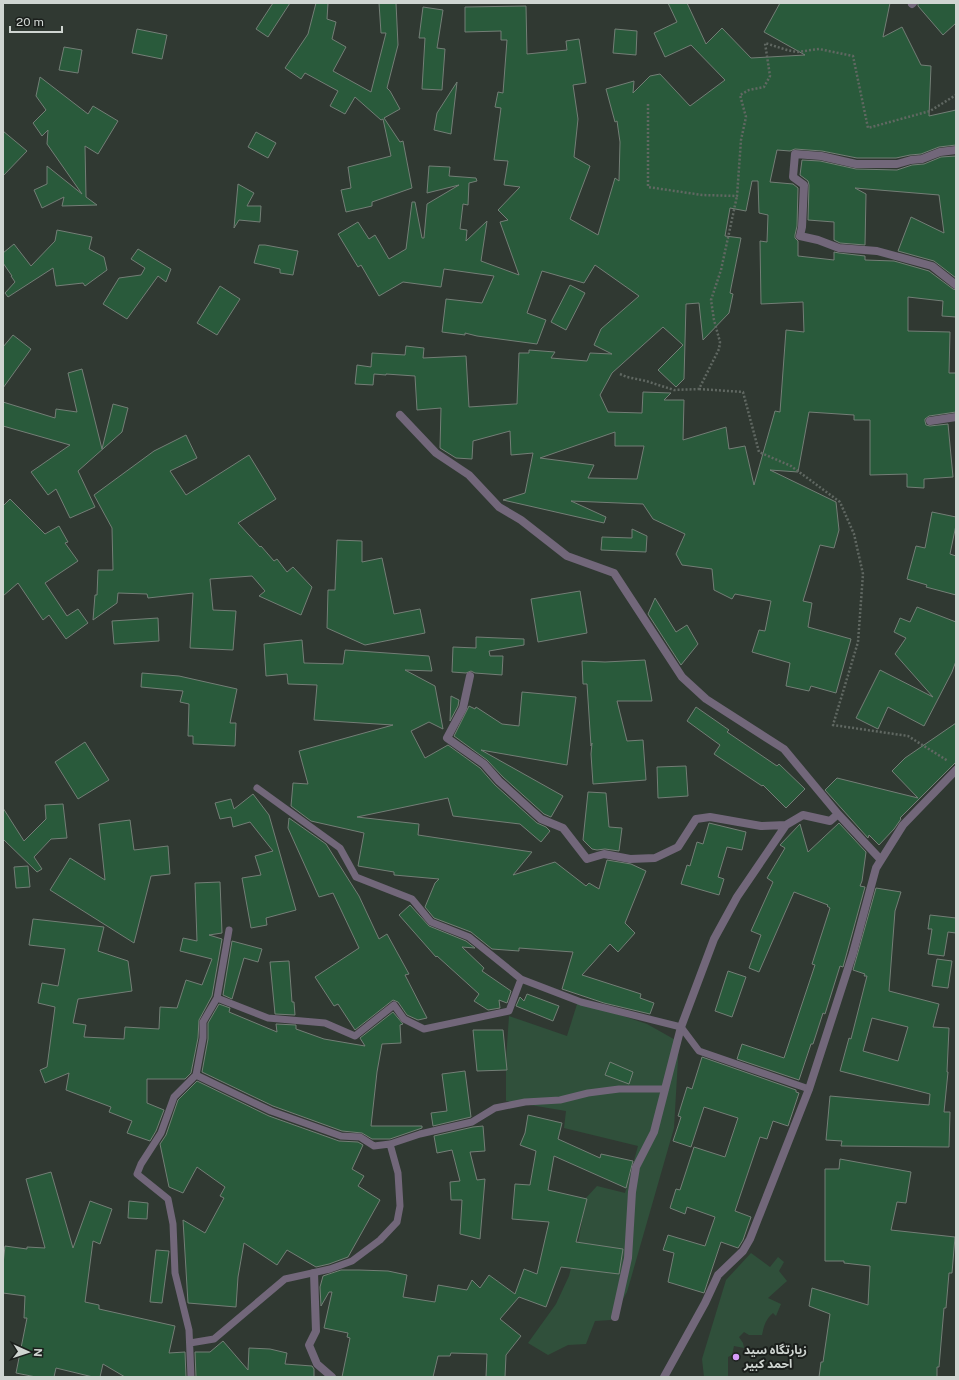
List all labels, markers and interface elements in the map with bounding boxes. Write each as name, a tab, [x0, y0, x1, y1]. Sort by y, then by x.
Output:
scale bar	[10, 8, 62, 34]
text: 20 m	[16, 15, 44, 29]
north arrow	[8, 1332, 48, 1372]
place label: زیارتگاه سید احمد کبیر	[743, 1343, 807, 1371]
text: N	[32, 1348, 44, 1357]
marker: زیارتگاه سید احمد کبیر	[731, 1352, 741, 1362]

